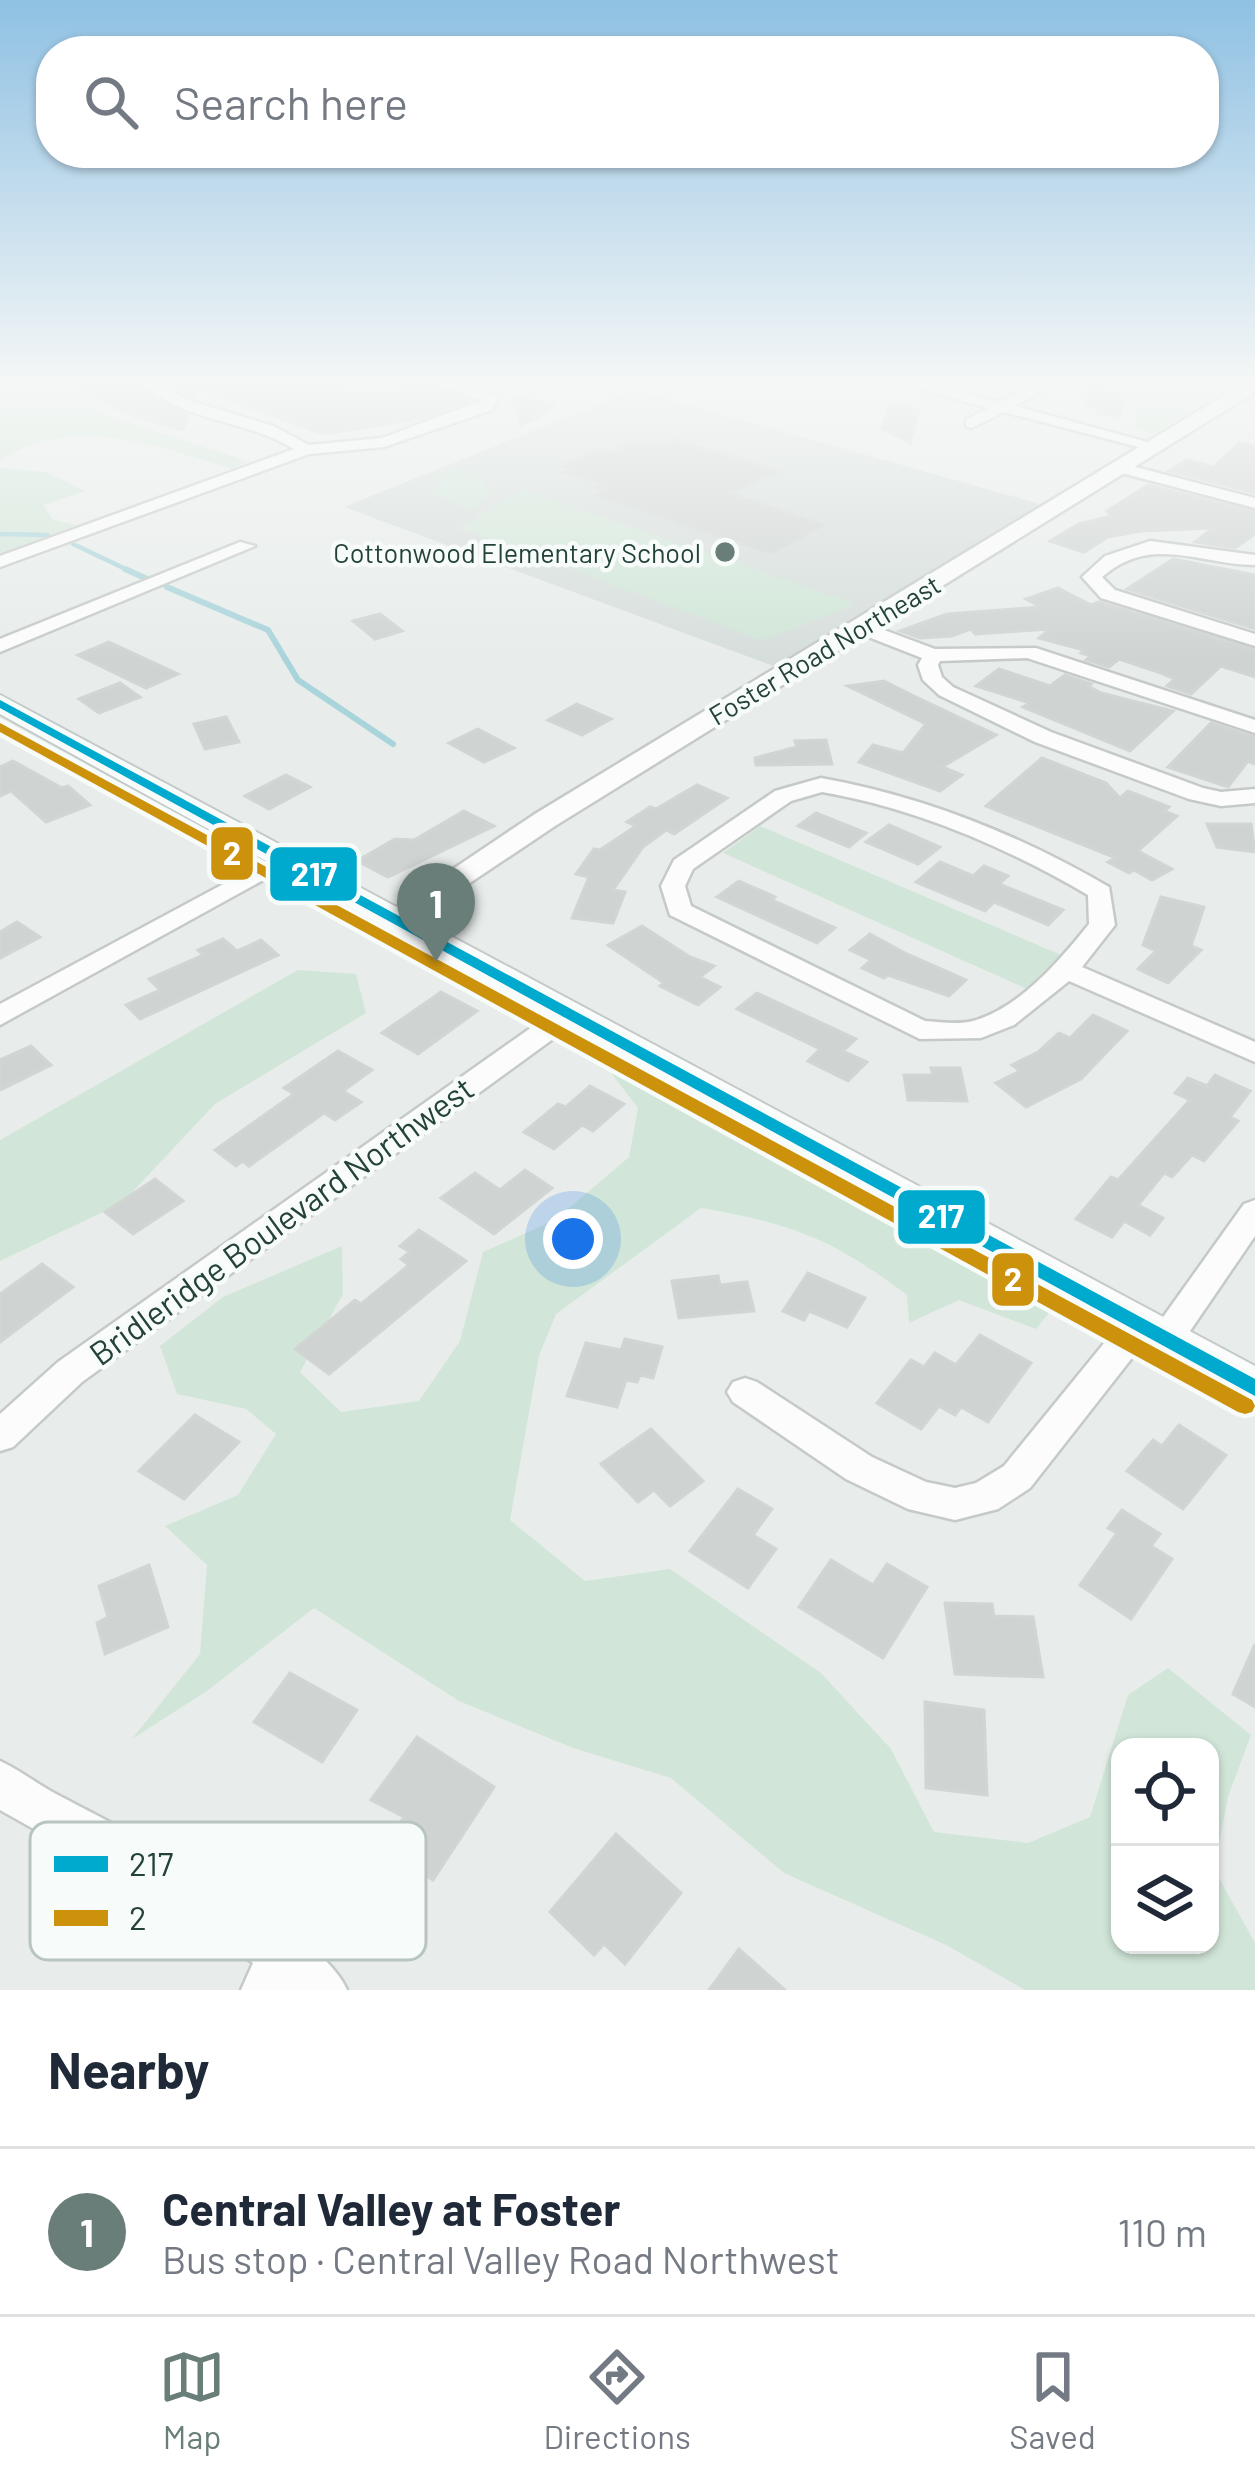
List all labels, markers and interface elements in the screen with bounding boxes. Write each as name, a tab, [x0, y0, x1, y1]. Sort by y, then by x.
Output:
search box	[36, 36, 1219, 168]
icon: search	[78, 69, 144, 135]
text: Search here	[174, 75, 408, 129]
place label: Cottonwood Elementary School	[333, 536, 701, 568]
marker: Cottonwood Elementary School	[712, 539, 738, 565]
street label: Foster Road Northeast	[702, 567, 946, 731]
line badge: 2	[209, 825, 255, 882]
text: 2	[223, 832, 241, 872]
line badge: 217	[268, 845, 359, 903]
text: 217	[291, 853, 337, 893]
pin: 1	[397, 863, 475, 962]
street label: Bridleridge Boulevard Northwest	[81, 1067, 481, 1373]
line badge: 217	[896, 1188, 987, 1246]
text: 217	[918, 1195, 964, 1235]
your location	[543, 1209, 603, 1269]
line badge: 2	[990, 1251, 1036, 1308]
text: 2	[1004, 1258, 1022, 1298]
map controls	[1111, 1738, 1219, 1954]
button: locate	[1111, 1738, 1219, 1846]
legend	[30, 1822, 426, 1960]
text: 217	[129, 1843, 173, 1883]
button: layers	[1111, 1846, 1219, 1954]
text: 2	[129, 1897, 147, 1937]
text: Nearby	[48, 2038, 209, 2099]
text: Central Valley at Foster	[162, 2181, 620, 2235]
text: 1	[80, 2208, 94, 2255]
text: 110 m	[1117, 2208, 1207, 2255]
text: Bus stop · Central Valley Road Northwest	[162, 2235, 840, 2282]
tab: Map	[159, 2344, 225, 2456]
tab: Directions	[543, 2344, 691, 2456]
tab: Saved	[1009, 2344, 1096, 2456]

